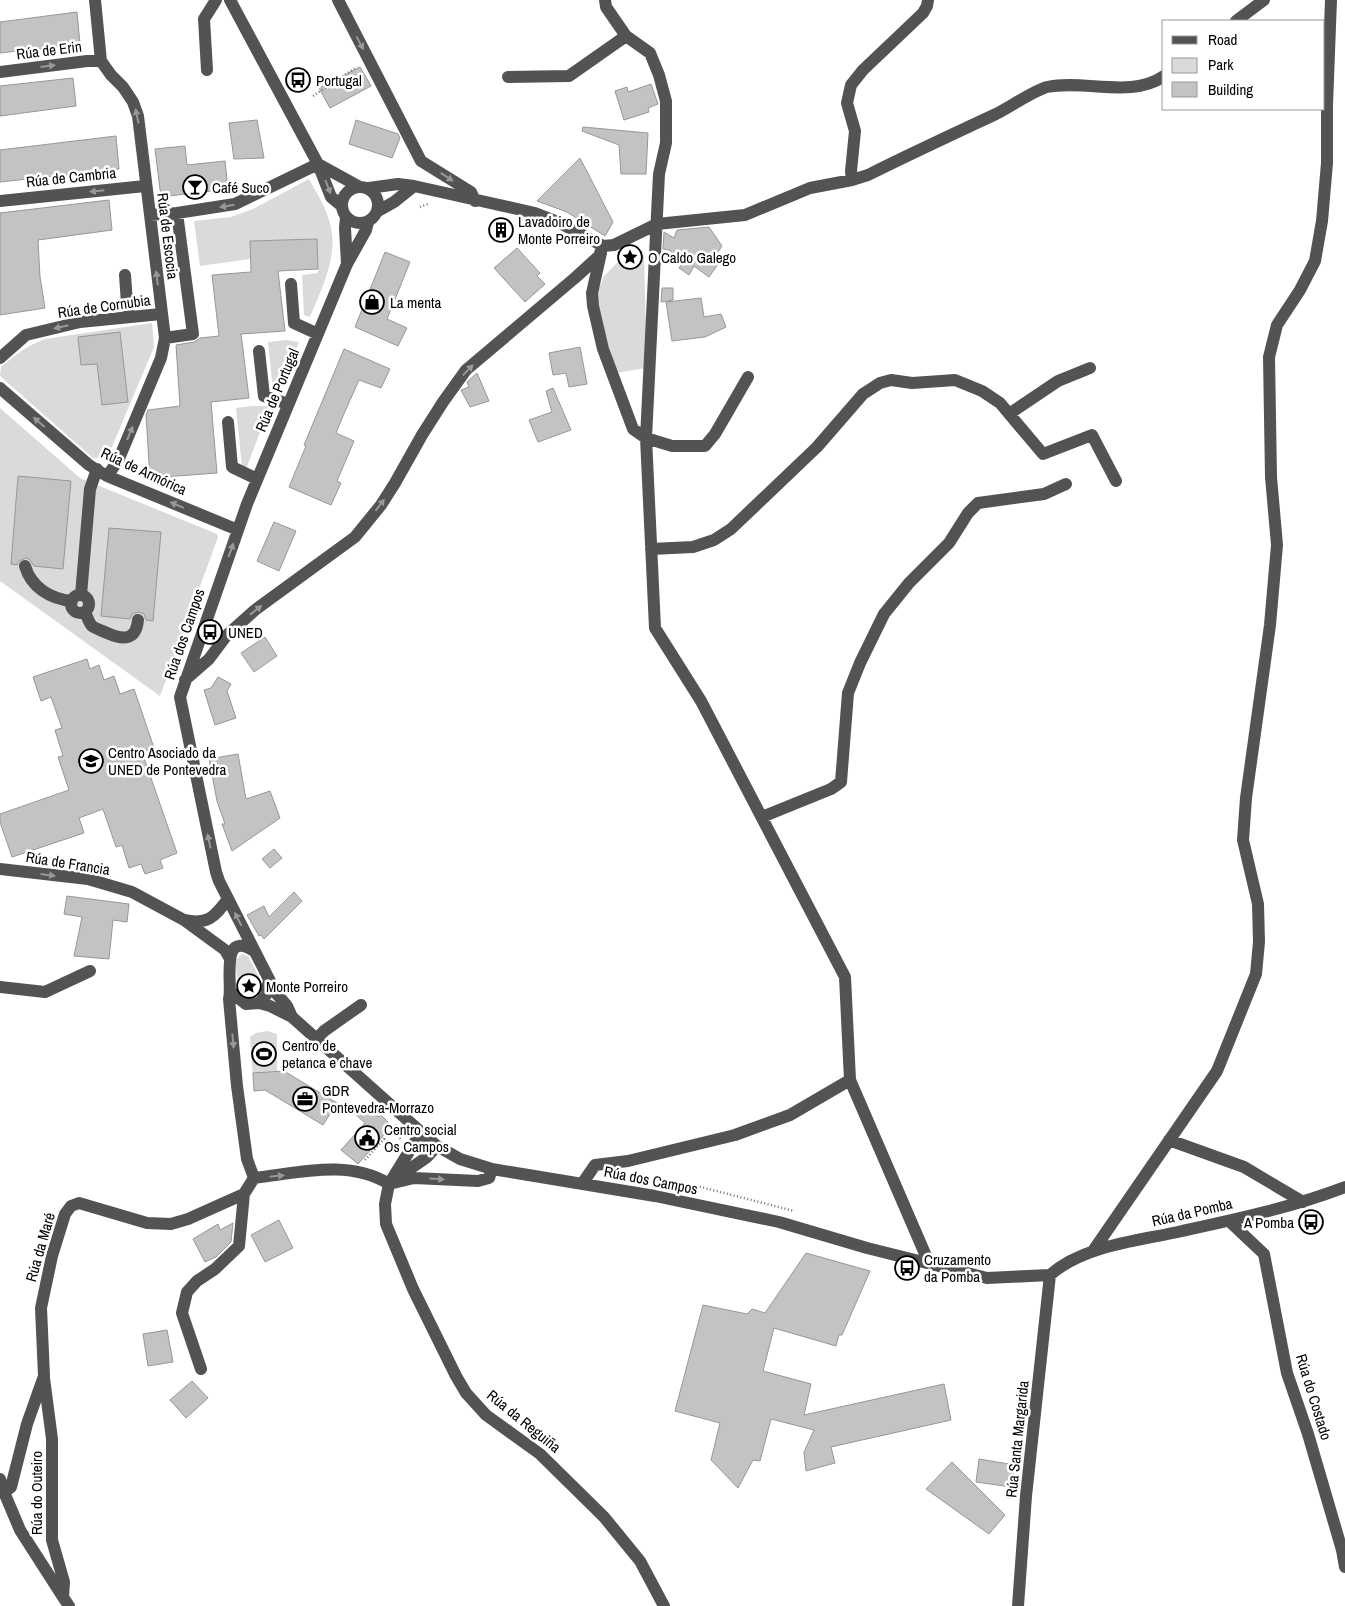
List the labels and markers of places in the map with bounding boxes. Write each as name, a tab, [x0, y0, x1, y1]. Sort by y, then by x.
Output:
bus stop icon: Portugal	[285, 67, 311, 93]
place label: Portugal	[316, 70, 362, 91]
bar icon: Café Suco	[182, 174, 208, 200]
place label: Café Suco	[212, 177, 270, 198]
place label: Lavadoiro de Monte Porreiro	[518, 211, 600, 249]
building icon: Lavadoiro de Monte Porreiro	[488, 217, 514, 243]
place icon: O Caldo Galego	[617, 244, 643, 270]
place label: O Caldo Galego	[648, 247, 736, 268]
shop icon: La menta	[359, 289, 385, 315]
place label: La menta	[390, 292, 441, 313]
bus stop icon: UNED	[197, 619, 223, 645]
place label: UNED	[228, 622, 263, 643]
place label: Centro Asociado da UNED de Pontevedra	[108, 742, 226, 780]
school or university icon: Centro Asociado da UNED de Pontevedra	[78, 748, 104, 774]
place icon: Monte Porreiro	[236, 973, 262, 999]
place label: Monte Porreiro	[266, 976, 348, 997]
place label: Centro de petanca e chave	[282, 1035, 372, 1073]
sports icon: Centro de petanca e chave	[251, 1041, 277, 1067]
place label: GDR Pontevedra-Morrazo	[322, 1080, 434, 1118]
office icon: GDR Pontevedra-Morrazo	[292, 1086, 318, 1112]
place label: Centro social Os Campos	[384, 1119, 456, 1157]
public building icon: Centro social Os Campos	[354, 1125, 380, 1151]
bus stop icon: A Pomba	[1298, 1209, 1324, 1235]
place label: A Pomba	[1243, 1212, 1294, 1233]
place label: Cruzamento da Pomba	[924, 1249, 991, 1287]
bus stop icon: Cruzamento da Pomba	[894, 1255, 920, 1281]

